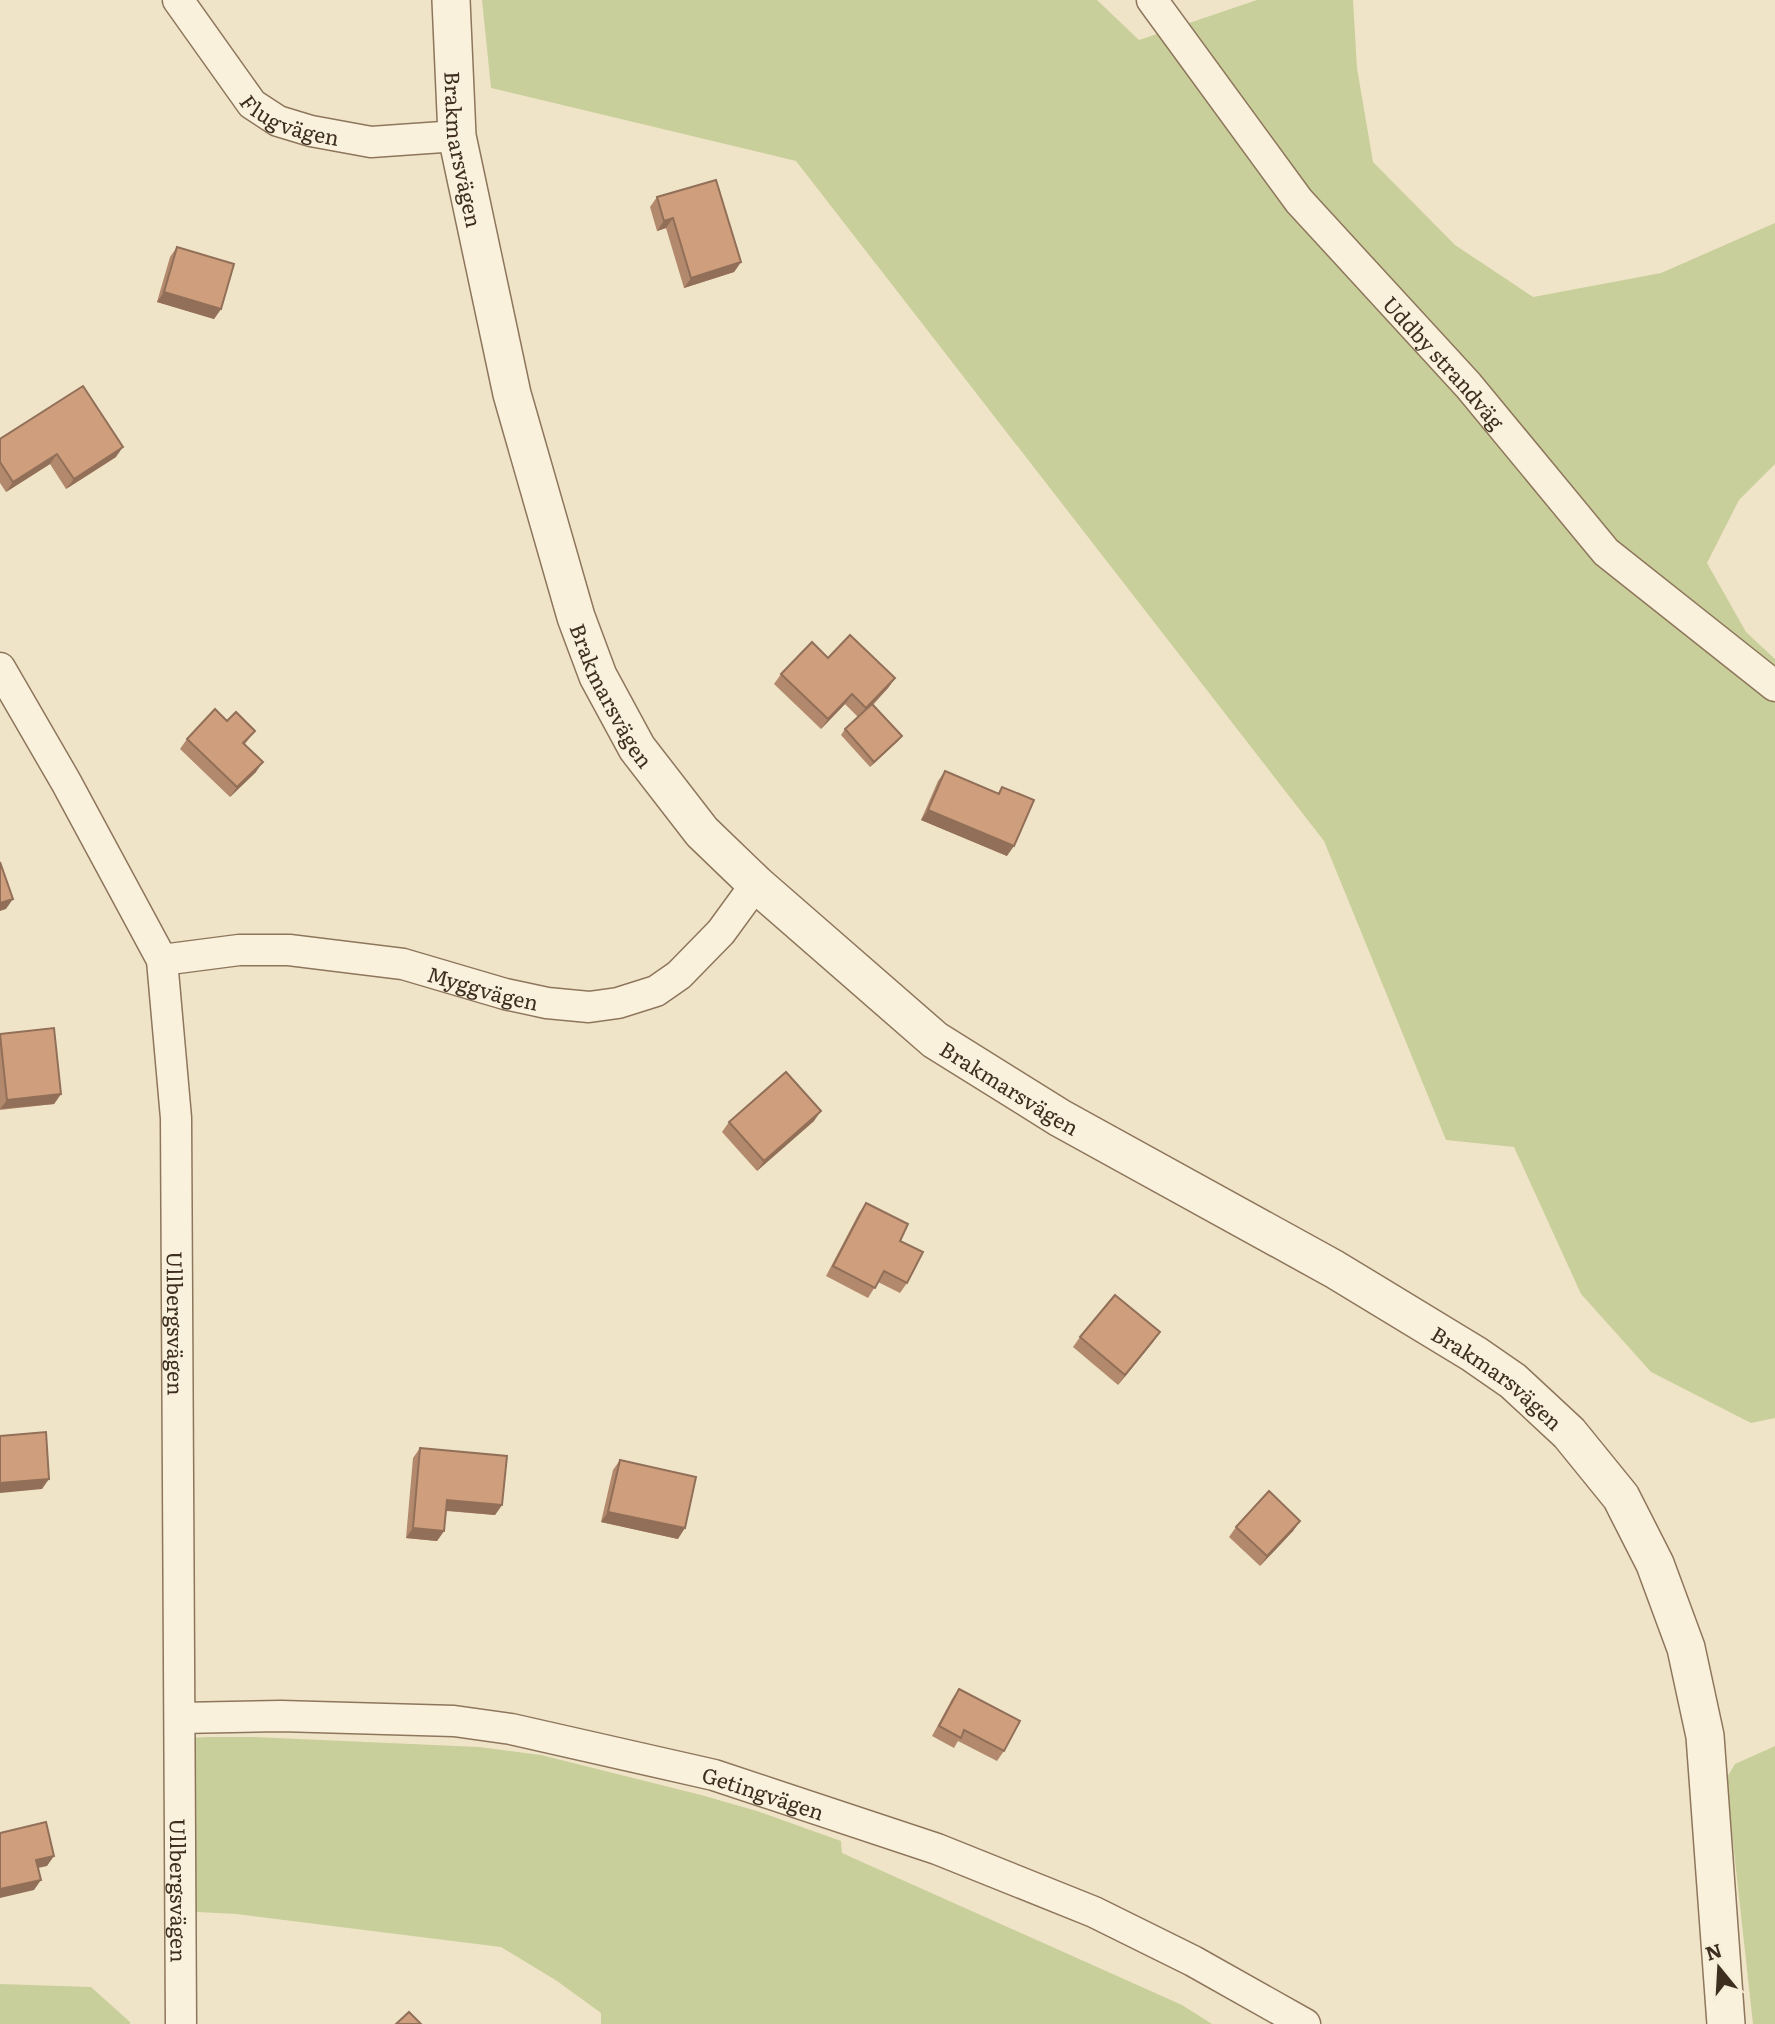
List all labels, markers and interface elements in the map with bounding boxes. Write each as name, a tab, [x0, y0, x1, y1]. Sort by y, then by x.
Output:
street label: Brakmarsvägen	[439, 70, 492, 230]
street label: Flugvägen	[234, 87, 342, 151]
street label: Uddby strandväg	[1377, 288, 1513, 435]
street label: Brakmarsvägen	[564, 618, 662, 774]
street label: Myggvägen	[424, 957, 542, 1016]
street label: Brakmarsvägen	[935, 1032, 1085, 1141]
street label: Ullbergsvägen	[161, 1251, 193, 1396]
street label: Brakmarsvägen	[1426, 1317, 1571, 1436]
street label: Getingvägen	[700, 1757, 829, 1826]
street label: Ullbergsvägen	[164, 1818, 196, 1963]
north arrow	[1684, 1933, 1754, 2003]
text: N	[1702, 1935, 1725, 1967]

